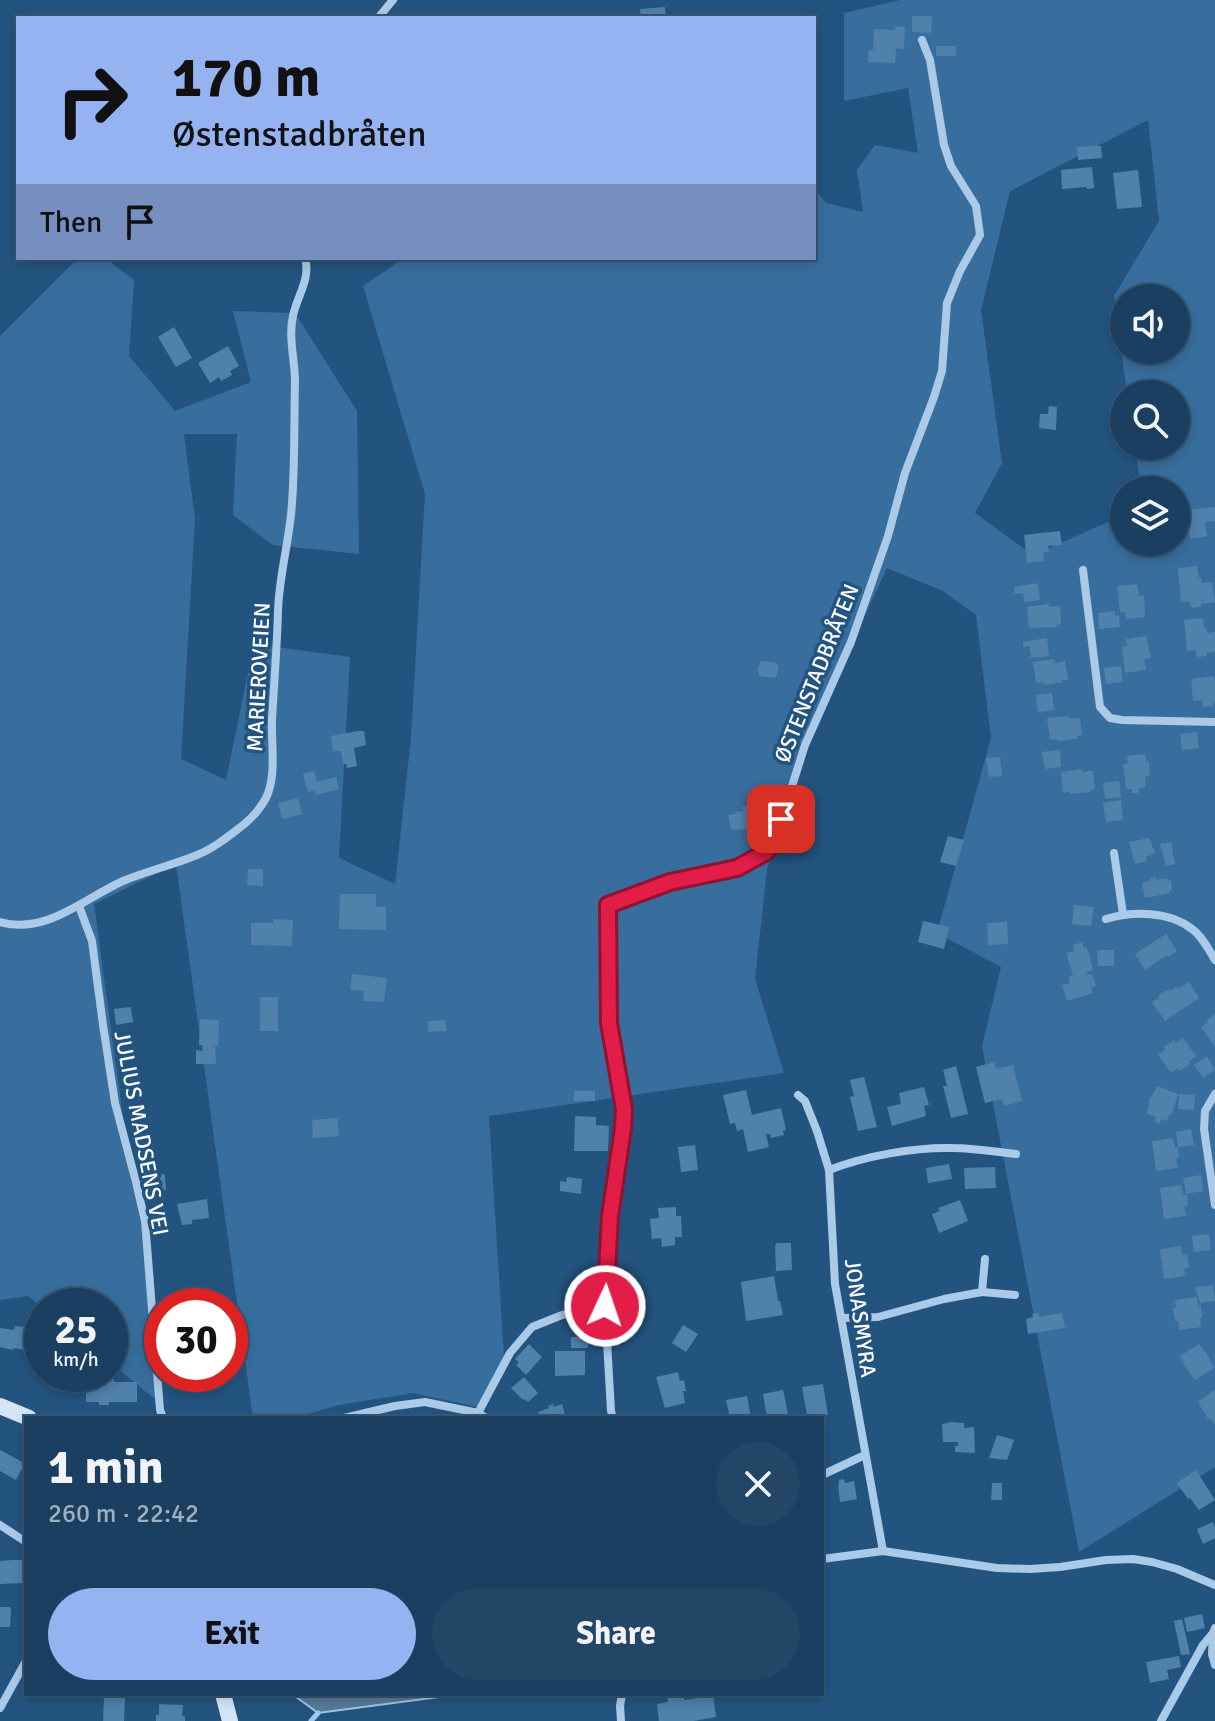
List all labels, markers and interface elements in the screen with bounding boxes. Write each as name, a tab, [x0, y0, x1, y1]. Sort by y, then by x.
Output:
text: 170 m	[172, 43, 320, 112]
icon: right	[40, 48, 144, 152]
text: Østenstadbråten	[172, 112, 427, 157]
icon: arrive	[118, 200, 162, 244]
text: Then	[40, 204, 102, 241]
map controls	[1110, 284, 1190, 556]
button: sound	[1110, 284, 1190, 364]
button: search	[1110, 380, 1190, 460]
button: layers	[1110, 476, 1190, 556]
street label: ØSTENSTADBRÅTEN	[768, 580, 865, 766]
street label: MARIEROVEIEN	[241, 602, 276, 752]
pin	[747, 785, 815, 853]
icon: arrive	[759, 797, 803, 841]
street label: JULIUS MADSENS VEI	[108, 1029, 175, 1238]
street label: JONASMYRA	[839, 1257, 882, 1380]
position arrow	[563, 1264, 647, 1348]
speed limit sign: 30	[144, 1288, 248, 1392]
text: 25	[54, 1305, 98, 1355]
text: km/h	[53, 1347, 99, 1372]
text: 1 min	[48, 1438, 164, 1497]
button: close	[716, 1442, 800, 1526]
text: 260 m · 22:42	[48, 1498, 199, 1530]
button: Exit	[48, 1588, 416, 1680]
button: Share	[432, 1588, 800, 1680]

